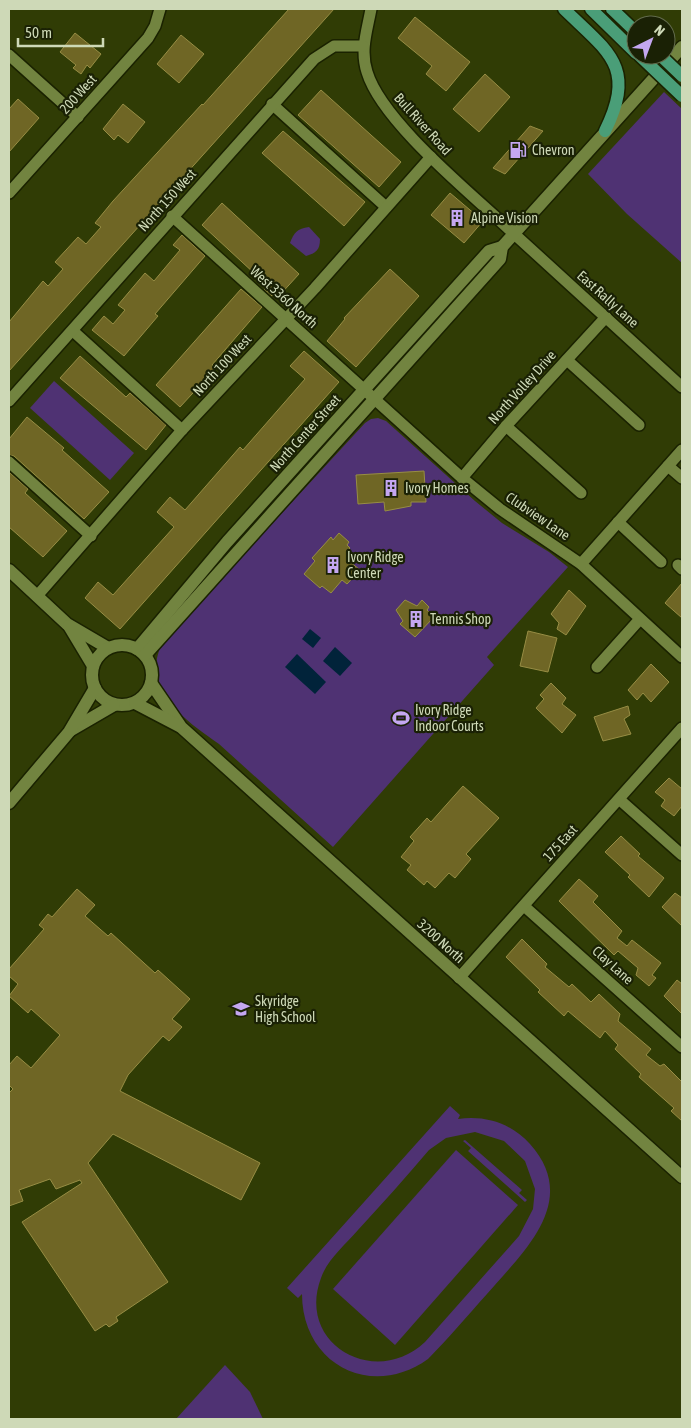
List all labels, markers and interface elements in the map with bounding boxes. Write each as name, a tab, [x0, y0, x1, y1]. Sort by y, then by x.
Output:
scale bar	[18, 15, 102, 47]
north arrow	[626, 15, 676, 65]
text: N	[651, 22, 668, 39]
text: 50 m	[25, 24, 52, 41]
street label: 200 West	[56, 71, 100, 117]
street label: Bull River Road	[391, 90, 455, 158]
fuel station icon: Chevron	[508, 140, 528, 160]
place label: Chevron	[532, 142, 575, 158]
street label: North 150 West	[135, 166, 199, 234]
building icon: Alpine Vision	[447, 208, 467, 228]
place label: Alpine Vision	[471, 210, 538, 226]
street label: West 3360 North	[247, 263, 321, 331]
street label: East Rally Lane	[574, 267, 642, 331]
street label: North 100 West	[189, 331, 255, 399]
street label: North Volley Drive	[485, 347, 559, 427]
street label: North Center Street	[266, 391, 344, 475]
building icon: Ivory Homes	[381, 478, 401, 498]
place label: Ivory Homes	[405, 480, 469, 496]
street label: Clubview Lane	[503, 489, 573, 543]
place label: Ivory Ridge Center	[347, 549, 404, 581]
building icon: Ivory Ridge Center	[323, 555, 343, 575]
building icon: Tennis Shop	[406, 609, 426, 629]
place label: Tennis Shop	[430, 611, 492, 627]
place label: Ivory Ridge Indoor Courts	[415, 702, 484, 734]
sports icon: Ivory Ridge Indoor Courts	[391, 708, 411, 728]
street label: 175 East	[540, 822, 580, 864]
street label: 3200 North	[414, 916, 468, 966]
street label: Clay Lane	[589, 943, 637, 987]
place label: Skyridge High School	[255, 993, 316, 1025]
school or university icon: Skyridge High School	[231, 999, 251, 1019]

